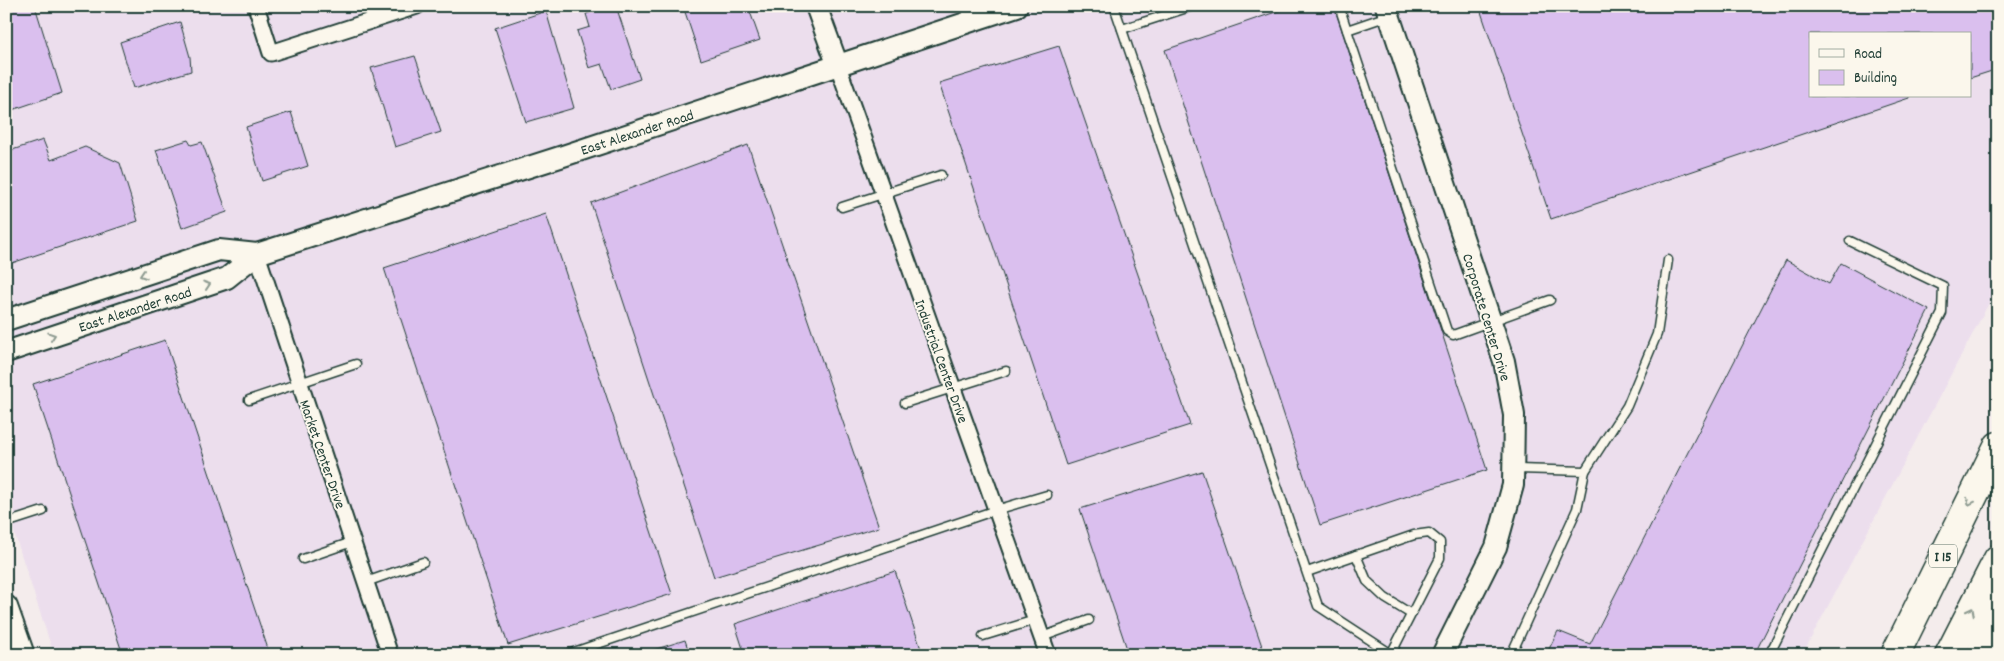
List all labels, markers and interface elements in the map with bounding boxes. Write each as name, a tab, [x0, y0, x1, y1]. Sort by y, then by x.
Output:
legend	[1809, 32, 1972, 98]
text: Road	[1854, 44, 1882, 66]
text: Building	[1854, 68, 1897, 90]
street label: East Alexander Road	[578, 105, 697, 163]
street label: Corporate Center Drive	[1455, 251, 1515, 384]
one-way arrow	[139, 270, 147, 280]
one-way arrow	[202, 281, 210, 291]
street label: East Alexander Road	[76, 282, 195, 340]
street label: Industrial Center Drive	[908, 297, 973, 427]
one-way arrow	[48, 332, 56, 342]
street label: Market Center Drive	[292, 397, 350, 513]
one-way arrow	[1966, 497, 1977, 506]
road number: I 15	[1929, 544, 1957, 568]
one-way arrow	[1965, 608, 1975, 617]

